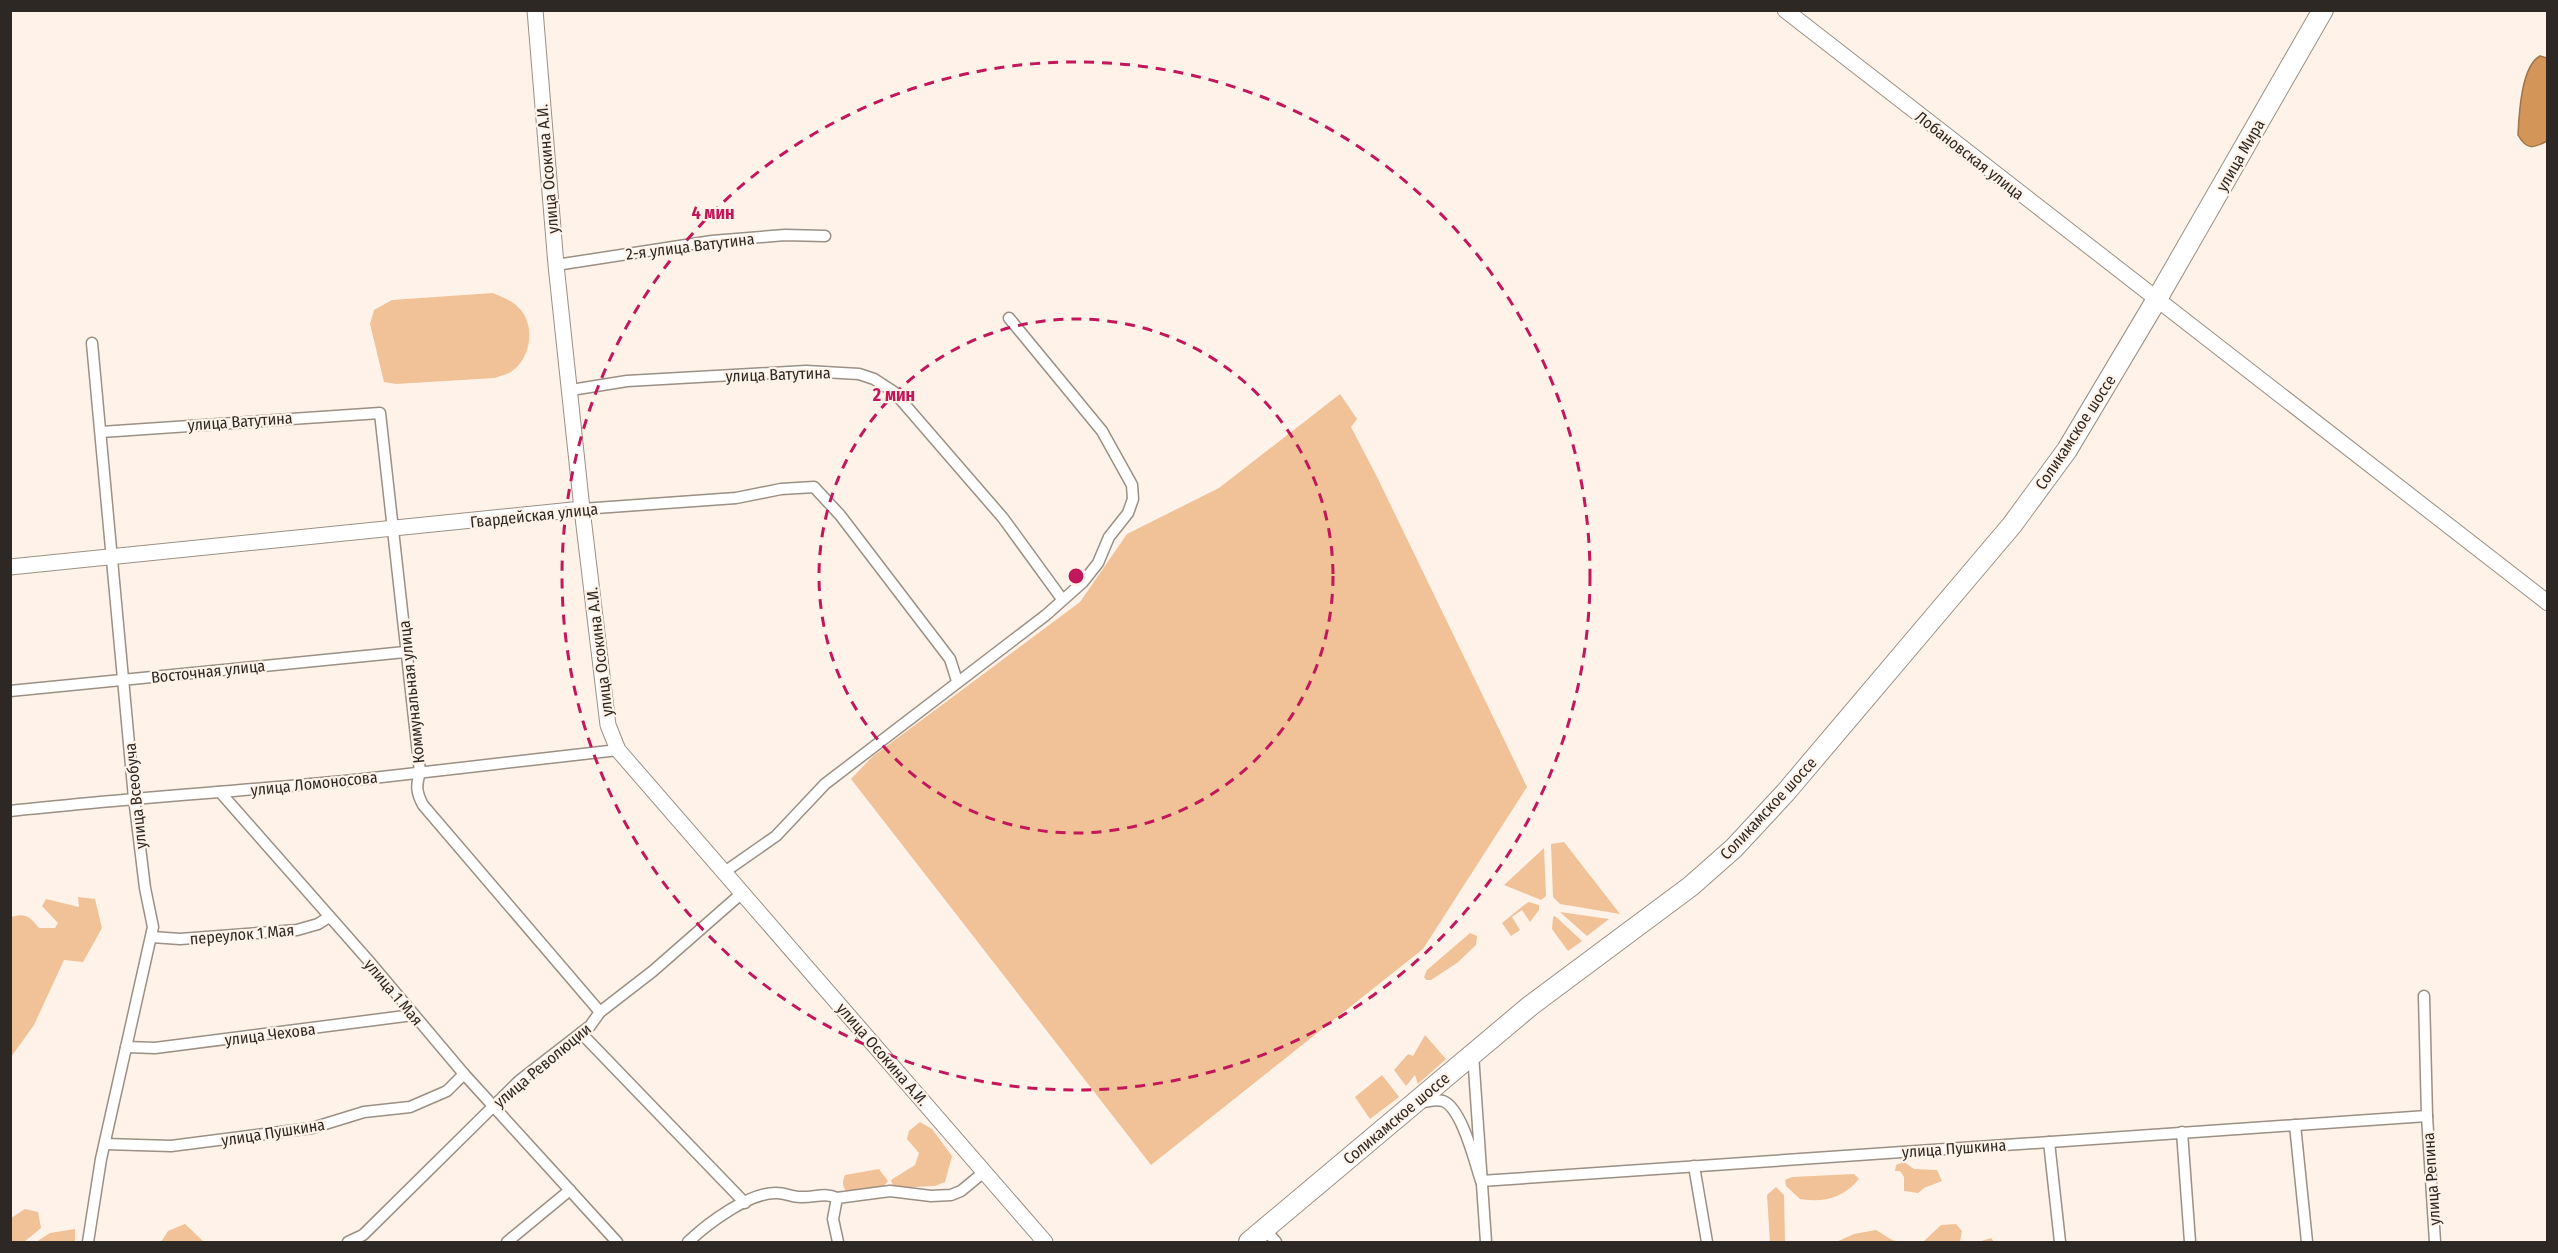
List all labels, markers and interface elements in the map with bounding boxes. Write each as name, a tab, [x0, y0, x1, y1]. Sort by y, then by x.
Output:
street label: улица Осокина А.И.	[532, 103, 563, 235]
street label: Лобановская улица	[1912, 107, 2028, 204]
street label: улица Мира	[2212, 116, 2269, 195]
text: 4 мин	[691, 202, 735, 224]
street label: 2-я улица Ватутина	[625, 229, 756, 264]
street label: улица Ватутина	[725, 363, 831, 386]
street label: Соликамское шоссе	[2031, 371, 2120, 493]
text: 2 мин	[872, 384, 915, 406]
street label: улица Ватутина	[187, 408, 293, 435]
street label: Гвардейская улица	[469, 499, 599, 532]
centre of rings	[1066, 566, 1086, 586]
street label: улица Осокина А.И.	[582, 586, 617, 718]
street label: Коммунальная улица	[395, 619, 428, 764]
street label: Восточная улица	[150, 656, 266, 687]
street label: улица Всеобуча	[120, 742, 151, 850]
street label: Соликамское шоссе	[1716, 753, 1821, 863]
street label: улица Ломоносова	[250, 767, 379, 800]
street label: переулок 1 Мая	[189, 920, 295, 949]
street label: улица 1 Мая	[360, 955, 427, 1029]
street label: улица Осокина А.И.	[833, 999, 932, 1110]
street label: улица Чехова	[224, 1019, 317, 1049]
street label: улица Революции	[490, 1019, 595, 1112]
street label: Соликамское шоссе	[1339, 1068, 1453, 1168]
street label: улица Пушкина	[220, 1115, 326, 1150]
street label: улица Репина	[2419, 1132, 2444, 1226]
street label: улица Пушкина	[1901, 1135, 2007, 1162]

